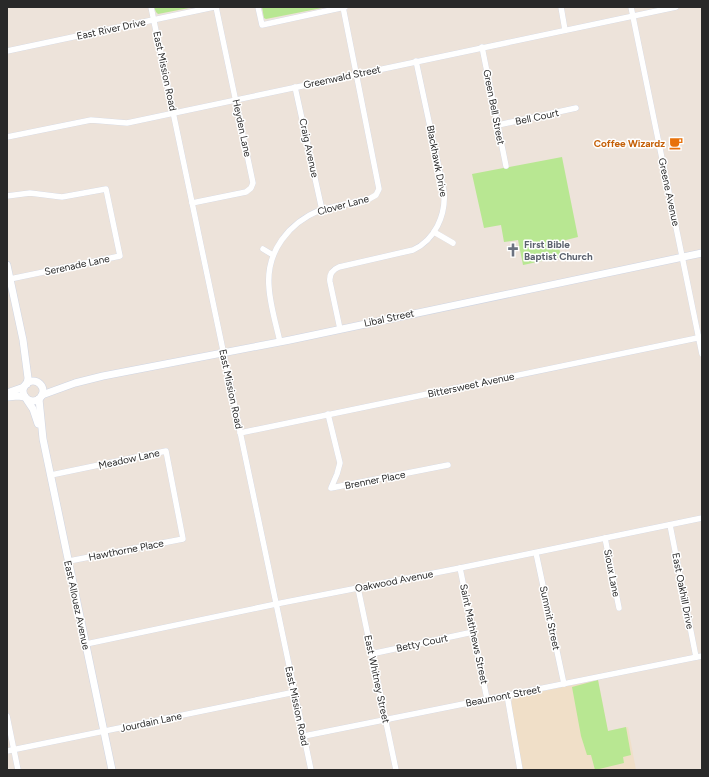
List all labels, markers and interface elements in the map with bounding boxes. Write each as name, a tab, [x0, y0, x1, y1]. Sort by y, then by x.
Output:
street label: East River Drive	[75, 15, 147, 43]
street label: East Mission Road	[150, 30, 180, 112]
street label: Greenwald Street	[302, 62, 382, 92]
street label: Green Bell Street	[480, 68, 508, 146]
street label: Heyden Lane	[230, 98, 255, 159]
street label: Bell Court	[514, 106, 560, 128]
street label: Craig Avenue	[296, 117, 322, 179]
street label: Blackhawk Drive	[424, 124, 450, 198]
cafe icon: Coffee Wizardz	[668, 135, 684, 151]
place label: Coffee Wizardz	[594, 137, 665, 150]
street label: Greene Avenue	[655, 157, 683, 228]
street label: Clover Lane	[316, 192, 371, 218]
place label: First Bible Baptist Church	[524, 238, 593, 263]
church icon: First Bible Baptist Church	[505, 242, 521, 258]
street label: Serenade Lane	[43, 252, 111, 278]
street label: Libal Street	[363, 306, 416, 330]
street label: East Mission Road	[216, 348, 246, 430]
street label: Bittersweet Avenue	[427, 369, 516, 401]
street label: Meadow Lane	[97, 446, 161, 472]
street label: Brenner Place	[344, 468, 407, 492]
street label: Hawthorne Place	[87, 536, 165, 564]
street label: Sioux Lane	[601, 548, 623, 599]
street label: East Oakhill Drive	[669, 552, 697, 631]
street label: East Allouez Avenue	[61, 559, 93, 651]
street label: Oakwood Avenue	[354, 567, 435, 595]
street label: Saint Mathhews Street	[457, 583, 491, 686]
street label: Summit Street	[537, 585, 563, 652]
street label: Betty Court	[395, 631, 449, 655]
street label: East Whitney Street	[361, 634, 393, 725]
street label: East Mission Road	[282, 665, 312, 747]
street label: Beaumont Street	[464, 682, 542, 710]
street label: Jourdain Lane	[119, 709, 183, 735]

